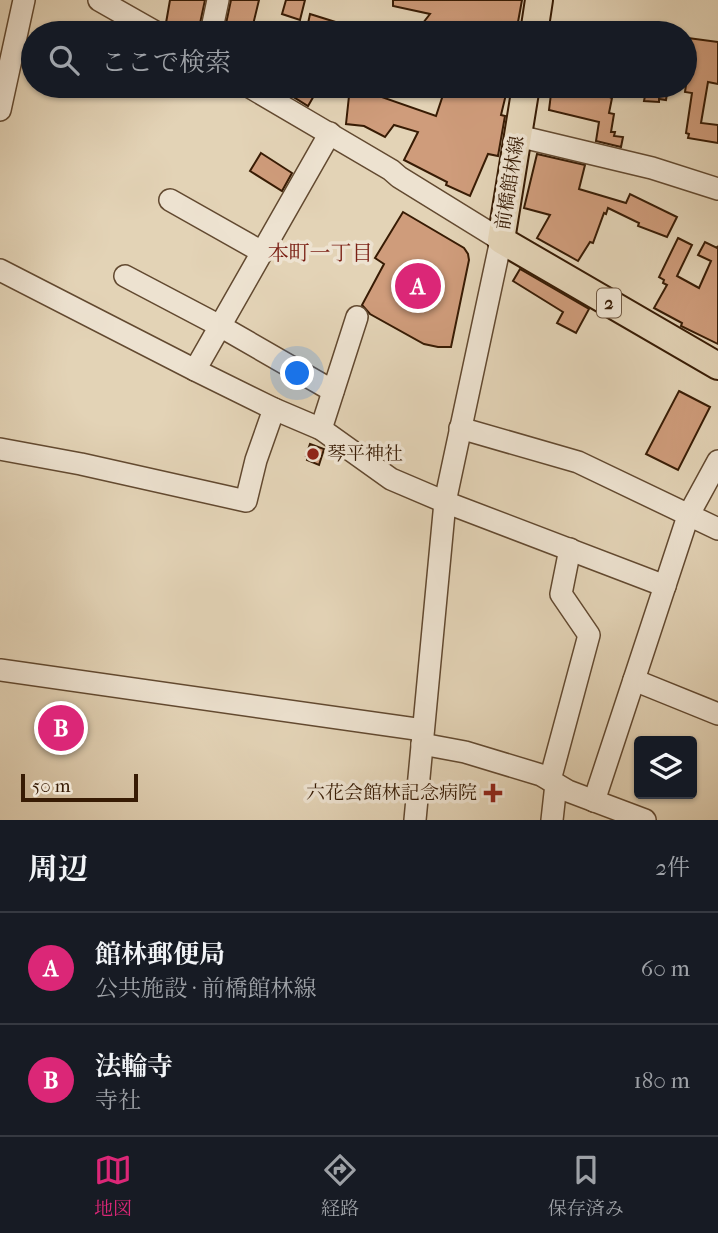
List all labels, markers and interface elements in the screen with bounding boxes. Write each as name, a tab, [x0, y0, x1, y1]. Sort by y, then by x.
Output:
search box	[21, 21, 697, 98]
icon: search	[45, 41, 83, 79]
text: ここで検索	[101, 47, 231, 78]
street label: 前橋館林線	[492, 134, 528, 232]
district label: 本町一丁目	[268, 241, 373, 265]
pin: A	[395, 260, 441, 312]
road number: 2	[597, 288, 621, 318]
your location	[280, 356, 314, 390]
place label: 琴平神社	[327, 443, 403, 465]
marker: 琴平神社	[305, 446, 321, 462]
pin: B	[38, 702, 84, 754]
map controls	[634, 736, 697, 799]
button: layers	[634, 736, 697, 799]
scale bar	[21, 771, 138, 803]
text: 50 m	[32, 775, 71, 797]
place label: 六花会館林記念病院	[306, 782, 477, 804]
marker: 六花会館林記念病院	[483, 783, 503, 803]
text: 周辺	[28, 852, 88, 887]
text: 2件	[655, 854, 690, 881]
text: 館林郵便局	[95, 939, 225, 970]
text: A	[44, 955, 58, 982]
text: 60 m	[641, 955, 690, 982]
text: 公共施設 · 前橋館林線	[95, 975, 317, 1002]
text: 法輪寺	[95, 1051, 173, 1082]
text: B	[44, 1067, 58, 1094]
text: 180 m	[633, 1067, 690, 1094]
text: 寺社	[95, 1087, 141, 1114]
tab: 地図	[94, 1151, 132, 1220]
tab: 経路	[321, 1151, 359, 1220]
tab: 保存済み	[548, 1151, 624, 1220]

